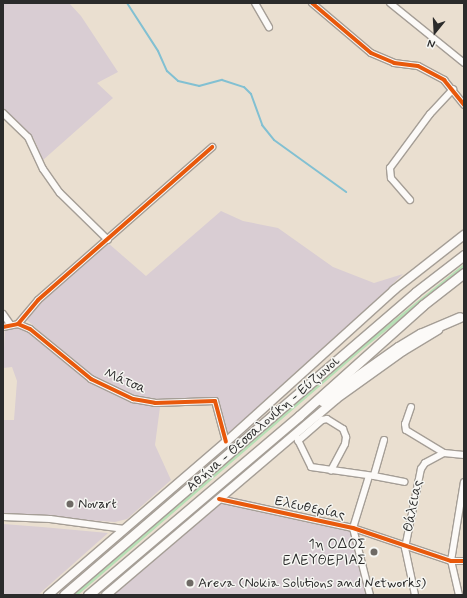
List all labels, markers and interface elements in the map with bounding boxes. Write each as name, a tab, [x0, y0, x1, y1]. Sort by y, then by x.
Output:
north arrow	[415, 12, 455, 52]
text: N	[426, 36, 437, 51]
street label: Αθήνα - Θεσσαλονίκη - Εύζωνοι	[183, 353, 343, 495]
street label: Μάτσα	[101, 365, 149, 397]
street label: Θάλειας	[400, 479, 426, 533]
street label: Ελευθερίας	[273, 492, 347, 524]
place label: Novart	[78, 496, 117, 512]
marker: Novart	[65, 499, 75, 509]
place label: 1η ΟΔΟΣ ΕΛΕΥΘΕΡΙΑΣ	[283, 536, 366, 568]
marker: 1η ΟΔΟΣ ΕΛΕΥΘΕΡΙΑΣ	[369, 547, 379, 557]
place label: Areva (Nokia Solutions and Networks)	[198, 575, 424, 591]
marker: Areva (Nokia Solutions and Networks)	[185, 578, 195, 588]

